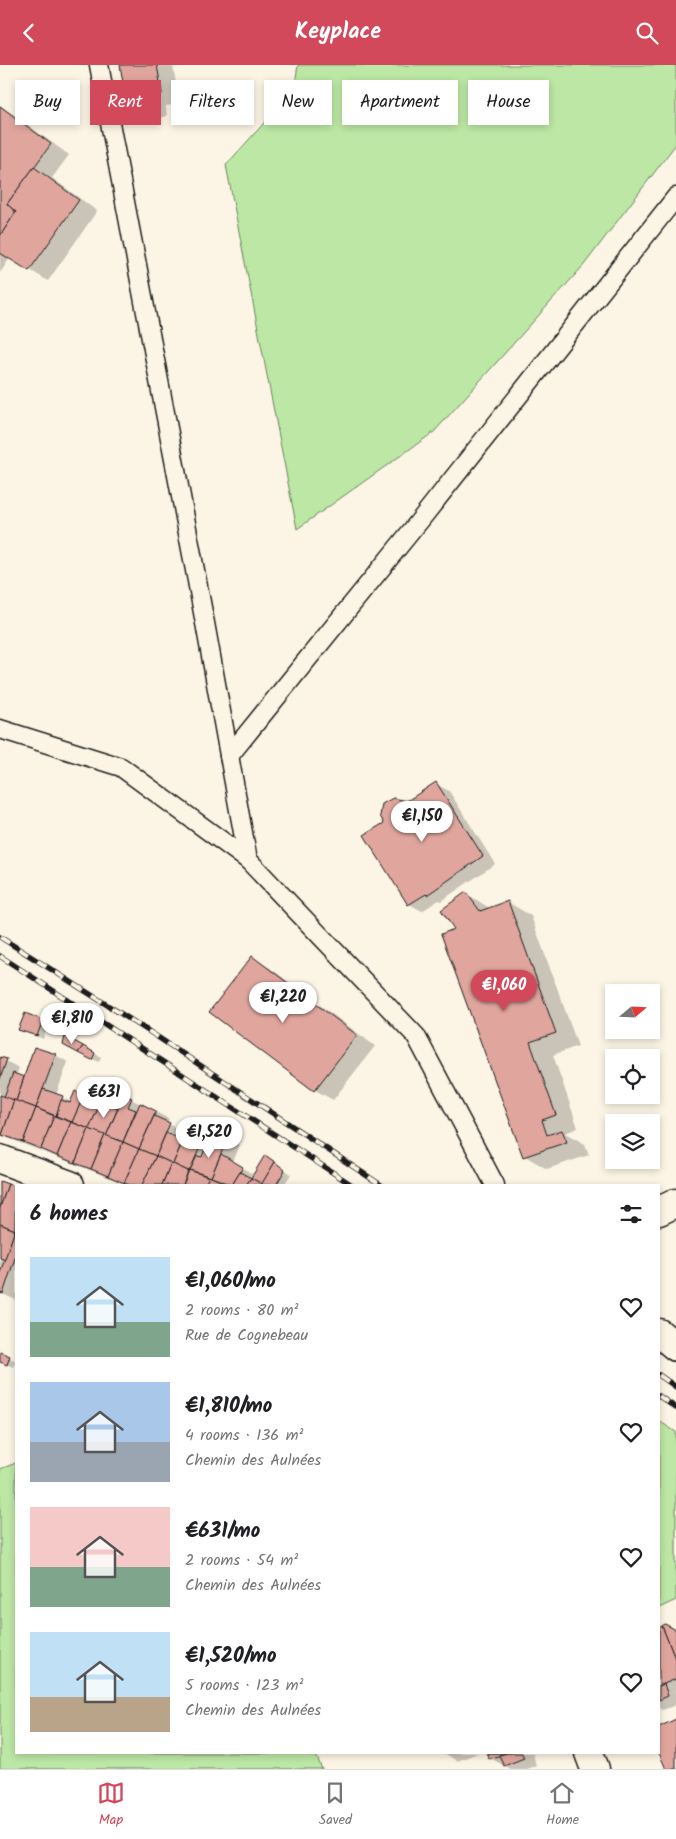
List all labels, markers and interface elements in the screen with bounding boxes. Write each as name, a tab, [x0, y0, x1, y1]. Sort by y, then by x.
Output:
text: Keyplace	[295, 15, 381, 50]
icon: back	[15, 19, 43, 47]
icon: search	[633, 19, 661, 47]
chip: Buy	[15, 80, 80, 125]
chip: Rent	[90, 80, 161, 125]
chip: Filters	[171, 80, 254, 125]
chip: New	[264, 80, 332, 125]
chip: Apartment	[342, 80, 458, 125]
chip: House	[468, 80, 549, 125]
pin: €1,150	[381, 801, 463, 843]
text: €1,150	[402, 804, 442, 829]
pin: €1,060	[463, 969, 545, 1012]
text: €1,060	[482, 973, 526, 998]
pin: €1,220	[242, 981, 324, 1024]
north arrow	[605, 984, 660, 1039]
map controls	[605, 984, 660, 1169]
text: €1,220	[260, 985, 306, 1010]
pin: €1,810	[31, 1003, 113, 1045]
text: €1,810	[51, 1006, 93, 1031]
button: locate	[605, 1049, 660, 1104]
pin: €631	[74, 1077, 134, 1119]
text: €631	[88, 1080, 120, 1105]
button: layers	[605, 1114, 660, 1169]
pin: €1,520	[168, 1117, 250, 1159]
text: €1,520	[187, 1120, 231, 1145]
text: 6 homes	[30, 1198, 108, 1231]
icon: filters	[617, 1200, 645, 1228]
text: €1,060/mo	[185, 1265, 276, 1298]
icon: home	[70, 1277, 130, 1337]
icon: heart	[617, 1293, 645, 1321]
text: 2 rooms · 80 m²	[185, 1298, 298, 1323]
text: Rue de Cognebeau	[185, 1323, 308, 1348]
text: €1,810/mo	[185, 1390, 272, 1423]
icon: home	[70, 1402, 130, 1462]
icon: heart	[617, 1418, 645, 1446]
text: 4 rooms · 136 m²	[185, 1423, 303, 1448]
text: Chemin des Aulnées	[185, 1448, 321, 1473]
text: €631/mo	[185, 1515, 260, 1548]
icon: home	[70, 1527, 130, 1587]
icon: heart	[617, 1543, 645, 1571]
text: 2 rooms · 54 m²	[185, 1548, 298, 1573]
text: Chemin des Aulnées	[185, 1573, 321, 1598]
text: €1,520/mo	[185, 1640, 277, 1673]
icon: home	[70, 1652, 130, 1712]
icon: heart	[617, 1668, 645, 1696]
text: 5 rooms · 123 m²	[185, 1673, 304, 1698]
text: Chemin des Aulnées	[185, 1698, 321, 1723]
tab: Map	[97, 1779, 125, 1831]
tab: Saved	[319, 1779, 352, 1831]
tab: Home	[546, 1779, 579, 1831]

